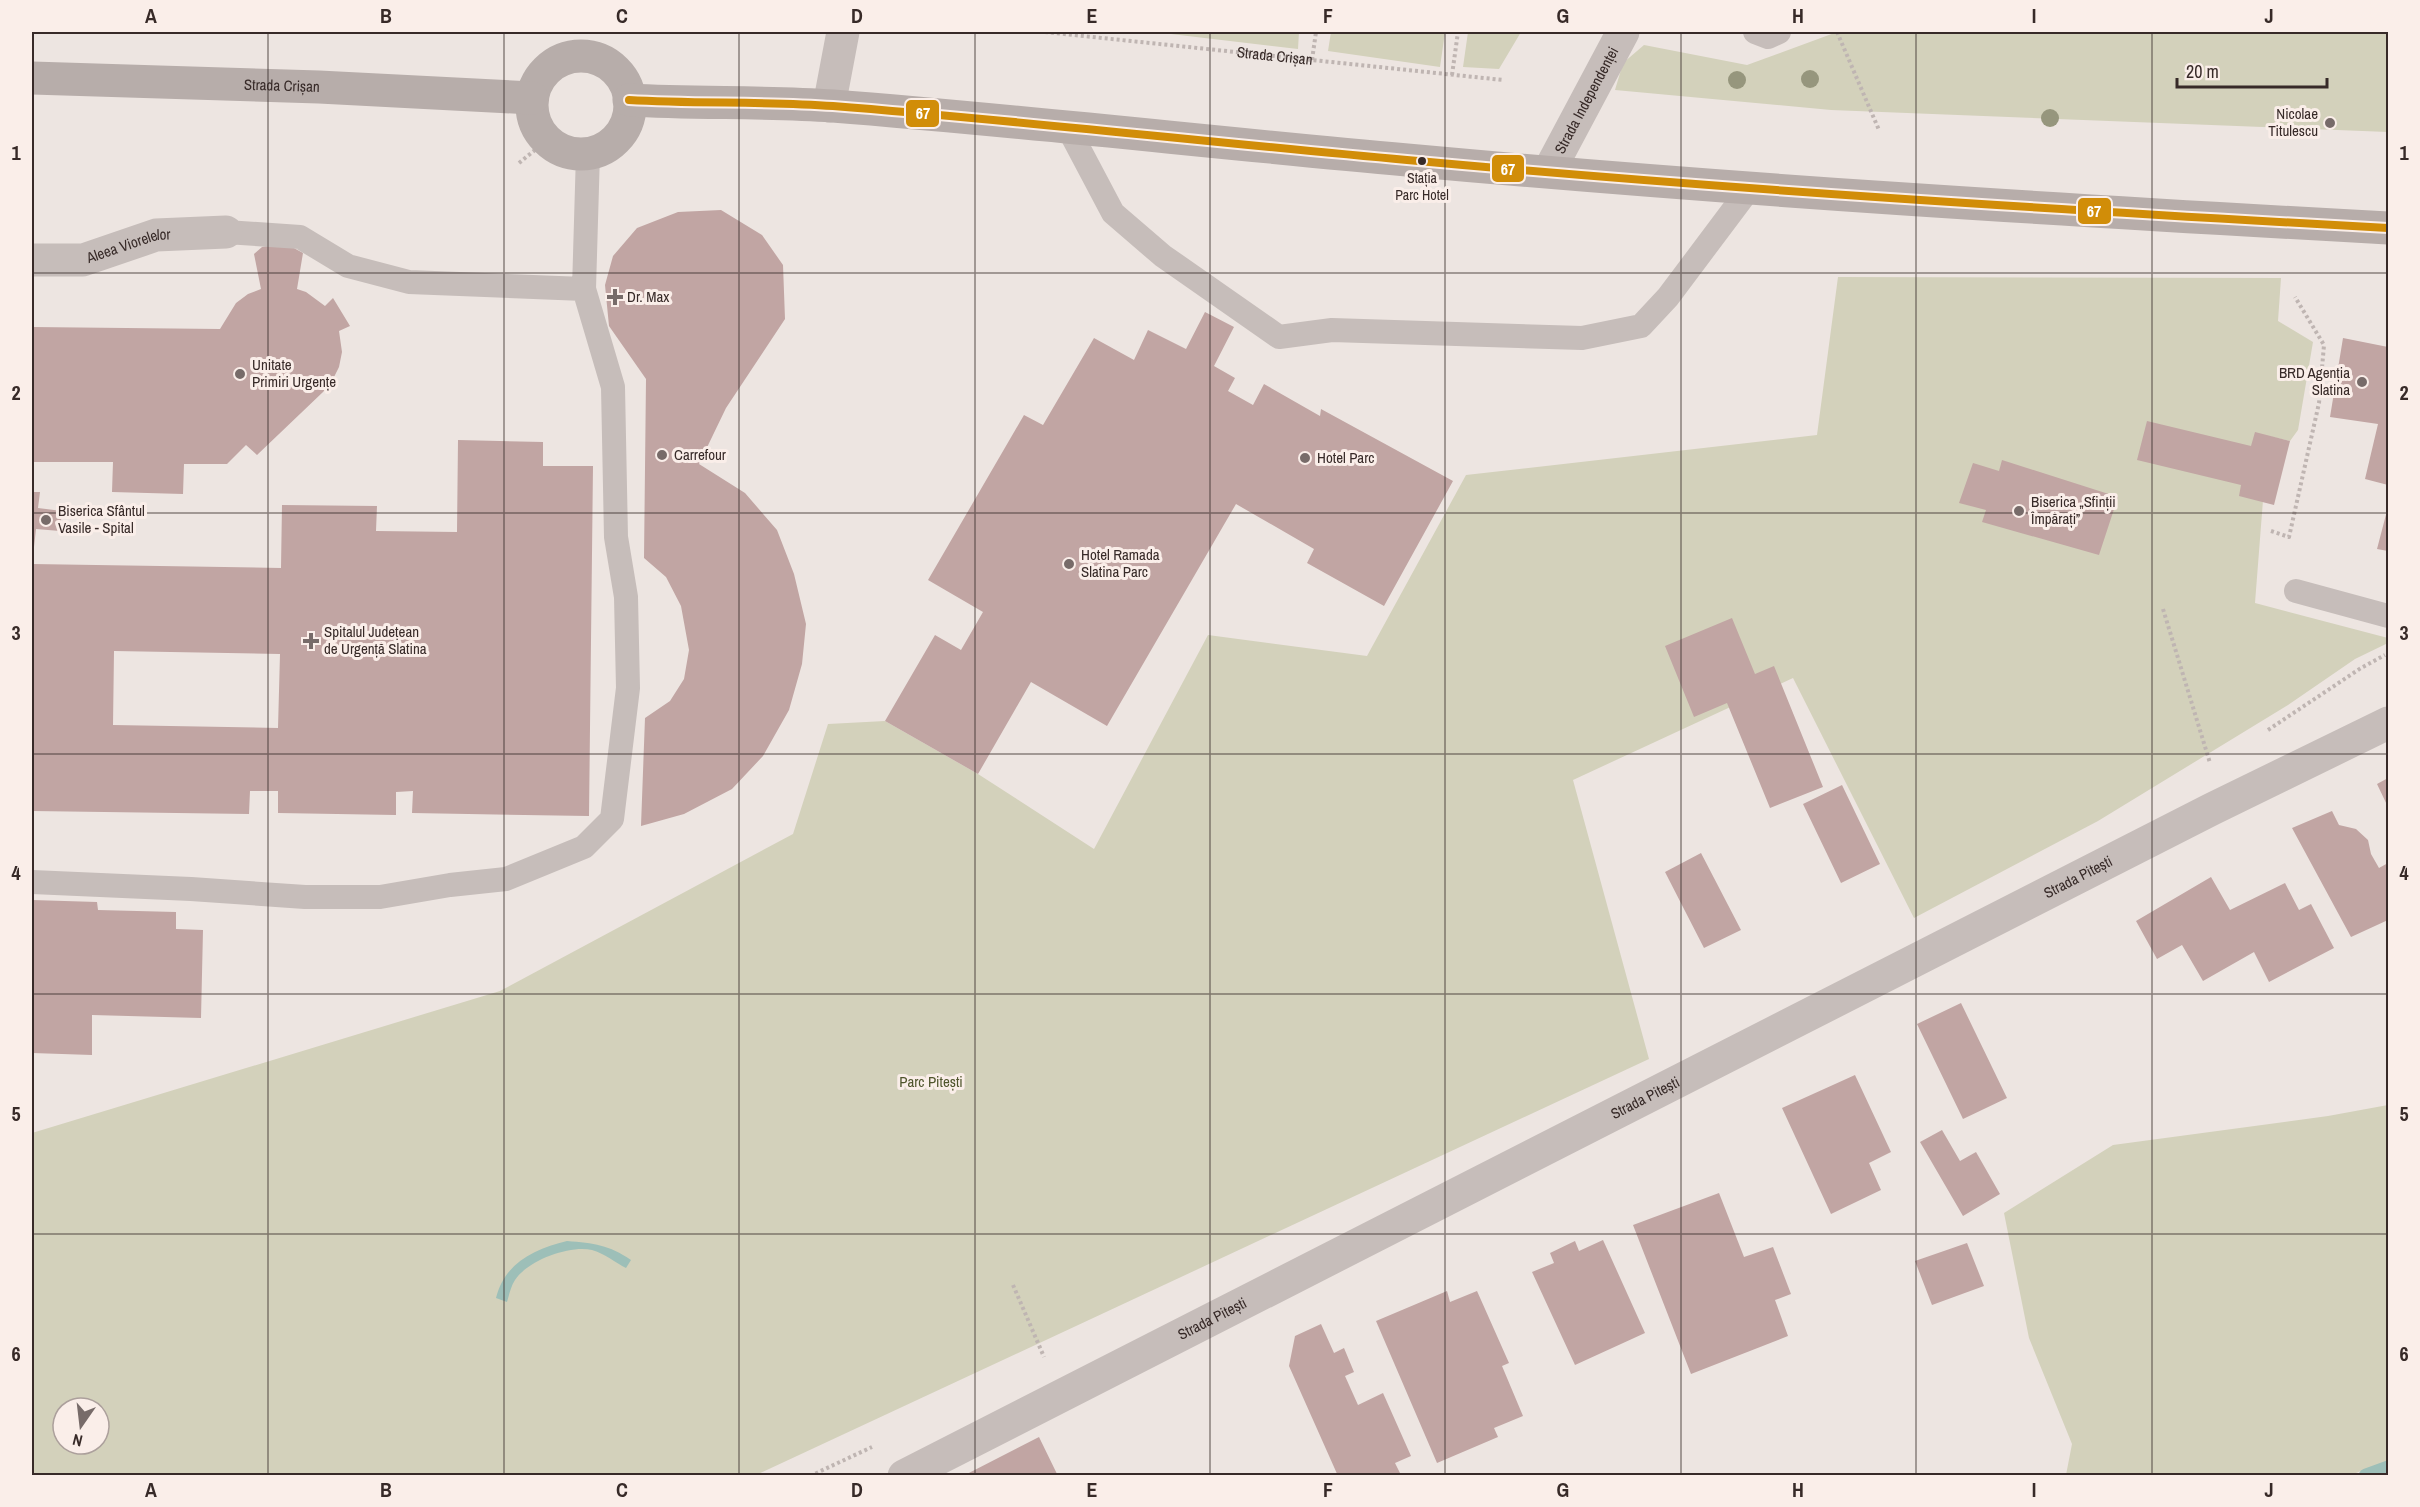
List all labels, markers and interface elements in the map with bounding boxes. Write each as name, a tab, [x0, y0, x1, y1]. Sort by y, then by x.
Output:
text: A	[145, 2, 157, 29]
text: B	[380, 2, 392, 29]
text: C	[616, 2, 628, 29]
text: D	[851, 2, 863, 29]
text: E	[1087, 2, 1098, 29]
text: F	[1323, 2, 1333, 29]
text: G	[1557, 2, 1569, 29]
text: H	[1792, 2, 1804, 29]
text: I	[2032, 2, 2036, 29]
text: J	[2264, 2, 2274, 29]
street label: Strada Crișan	[1236, 41, 1314, 70]
street label: Strada Independenței	[1549, 43, 1623, 157]
scale bar	[2177, 51, 2327, 89]
text: 20 m	[2186, 59, 2219, 84]
street label: Strada Crișan	[244, 74, 320, 97]
line badge: 67	[905, 99, 940, 128]
text: 67	[916, 102, 930, 124]
place label: Nicolae Titulescu	[2268, 103, 2318, 141]
marker: Nicolae Titulescu	[2323, 116, 2337, 130]
text: 1	[11, 139, 21, 166]
text: 1	[2399, 139, 2409, 166]
line badge: 67	[1491, 154, 1525, 183]
marker: Stația Parc Hotel	[1416, 155, 1428, 167]
text: 67	[1501, 158, 1515, 180]
place label: Stația Parc Hotel	[1395, 169, 1449, 204]
line badge: 67	[2077, 197, 2112, 225]
text: 67	[2087, 200, 2101, 222]
street label: Aleea Viorelelor	[83, 223, 171, 268]
place label: Dr. Max	[627, 286, 670, 307]
marker: Dr. Max	[608, 290, 622, 304]
place label: Unitate Primiri Urgențe	[252, 354, 336, 392]
place label: BRD Agenția Slatina	[2279, 362, 2350, 400]
marker: Unitate Primiri Urgențe	[233, 367, 247, 381]
marker: BRD Agenția Slatina	[2355, 375, 2369, 389]
text: 2	[11, 379, 21, 406]
text: 2	[2399, 379, 2409, 406]
place label: Carrefour	[674, 444, 726, 465]
place label: Hotel Parc	[1317, 447, 1374, 468]
marker: Carrefour	[655, 448, 669, 462]
marker: Hotel Parc	[1298, 451, 1312, 465]
place label: Biserica „Sfinții Împărați”	[2030, 491, 2116, 529]
place label: Biserica Sfântul Vasile - Spital	[58, 500, 145, 538]
marker: Biserica „Sfinții Împărați”	[2012, 504, 2026, 518]
marker: Biserica Sfântul Vasile - Spital	[39, 513, 53, 527]
place label: Hotel Ramada Slatina Parc	[1081, 544, 1160, 582]
marker: Hotel Ramada Slatina Parc	[1062, 557, 1076, 571]
text: 3	[11, 619, 21, 646]
text: 3	[2399, 619, 2409, 646]
place label: Spitalul Județean de Urgență Slatina	[324, 621, 427, 659]
marker: Spitalul Județean de Urgență Slatina	[302, 632, 320, 650]
street label: Strada Pitești	[2040, 851, 2116, 903]
text: 4	[11, 859, 21, 886]
text: 4	[2399, 859, 2409, 886]
park label: Parc Pitești	[899, 1071, 963, 1092]
street label: Strada Pitești	[1607, 1071, 1683, 1124]
text: 5	[11, 1100, 21, 1127]
text: 5	[2399, 1100, 2409, 1127]
street label: Strada Pitești	[1174, 1292, 1250, 1345]
text: 6	[11, 1340, 21, 1367]
text: 6	[2399, 1340, 2409, 1367]
north arrow	[51, 1396, 111, 1456]
text: N	[70, 1429, 85, 1452]
text: A	[145, 1476, 157, 1503]
text: B	[380, 1476, 392, 1503]
text: C	[616, 1476, 628, 1503]
text: D	[851, 1476, 863, 1503]
text: E	[1087, 1476, 1098, 1503]
text: F	[1323, 1476, 1333, 1503]
text: G	[1557, 1476, 1569, 1503]
text: H	[1792, 1476, 1804, 1503]
text: I	[2032, 1476, 2036, 1503]
text: J	[2264, 1476, 2274, 1503]

